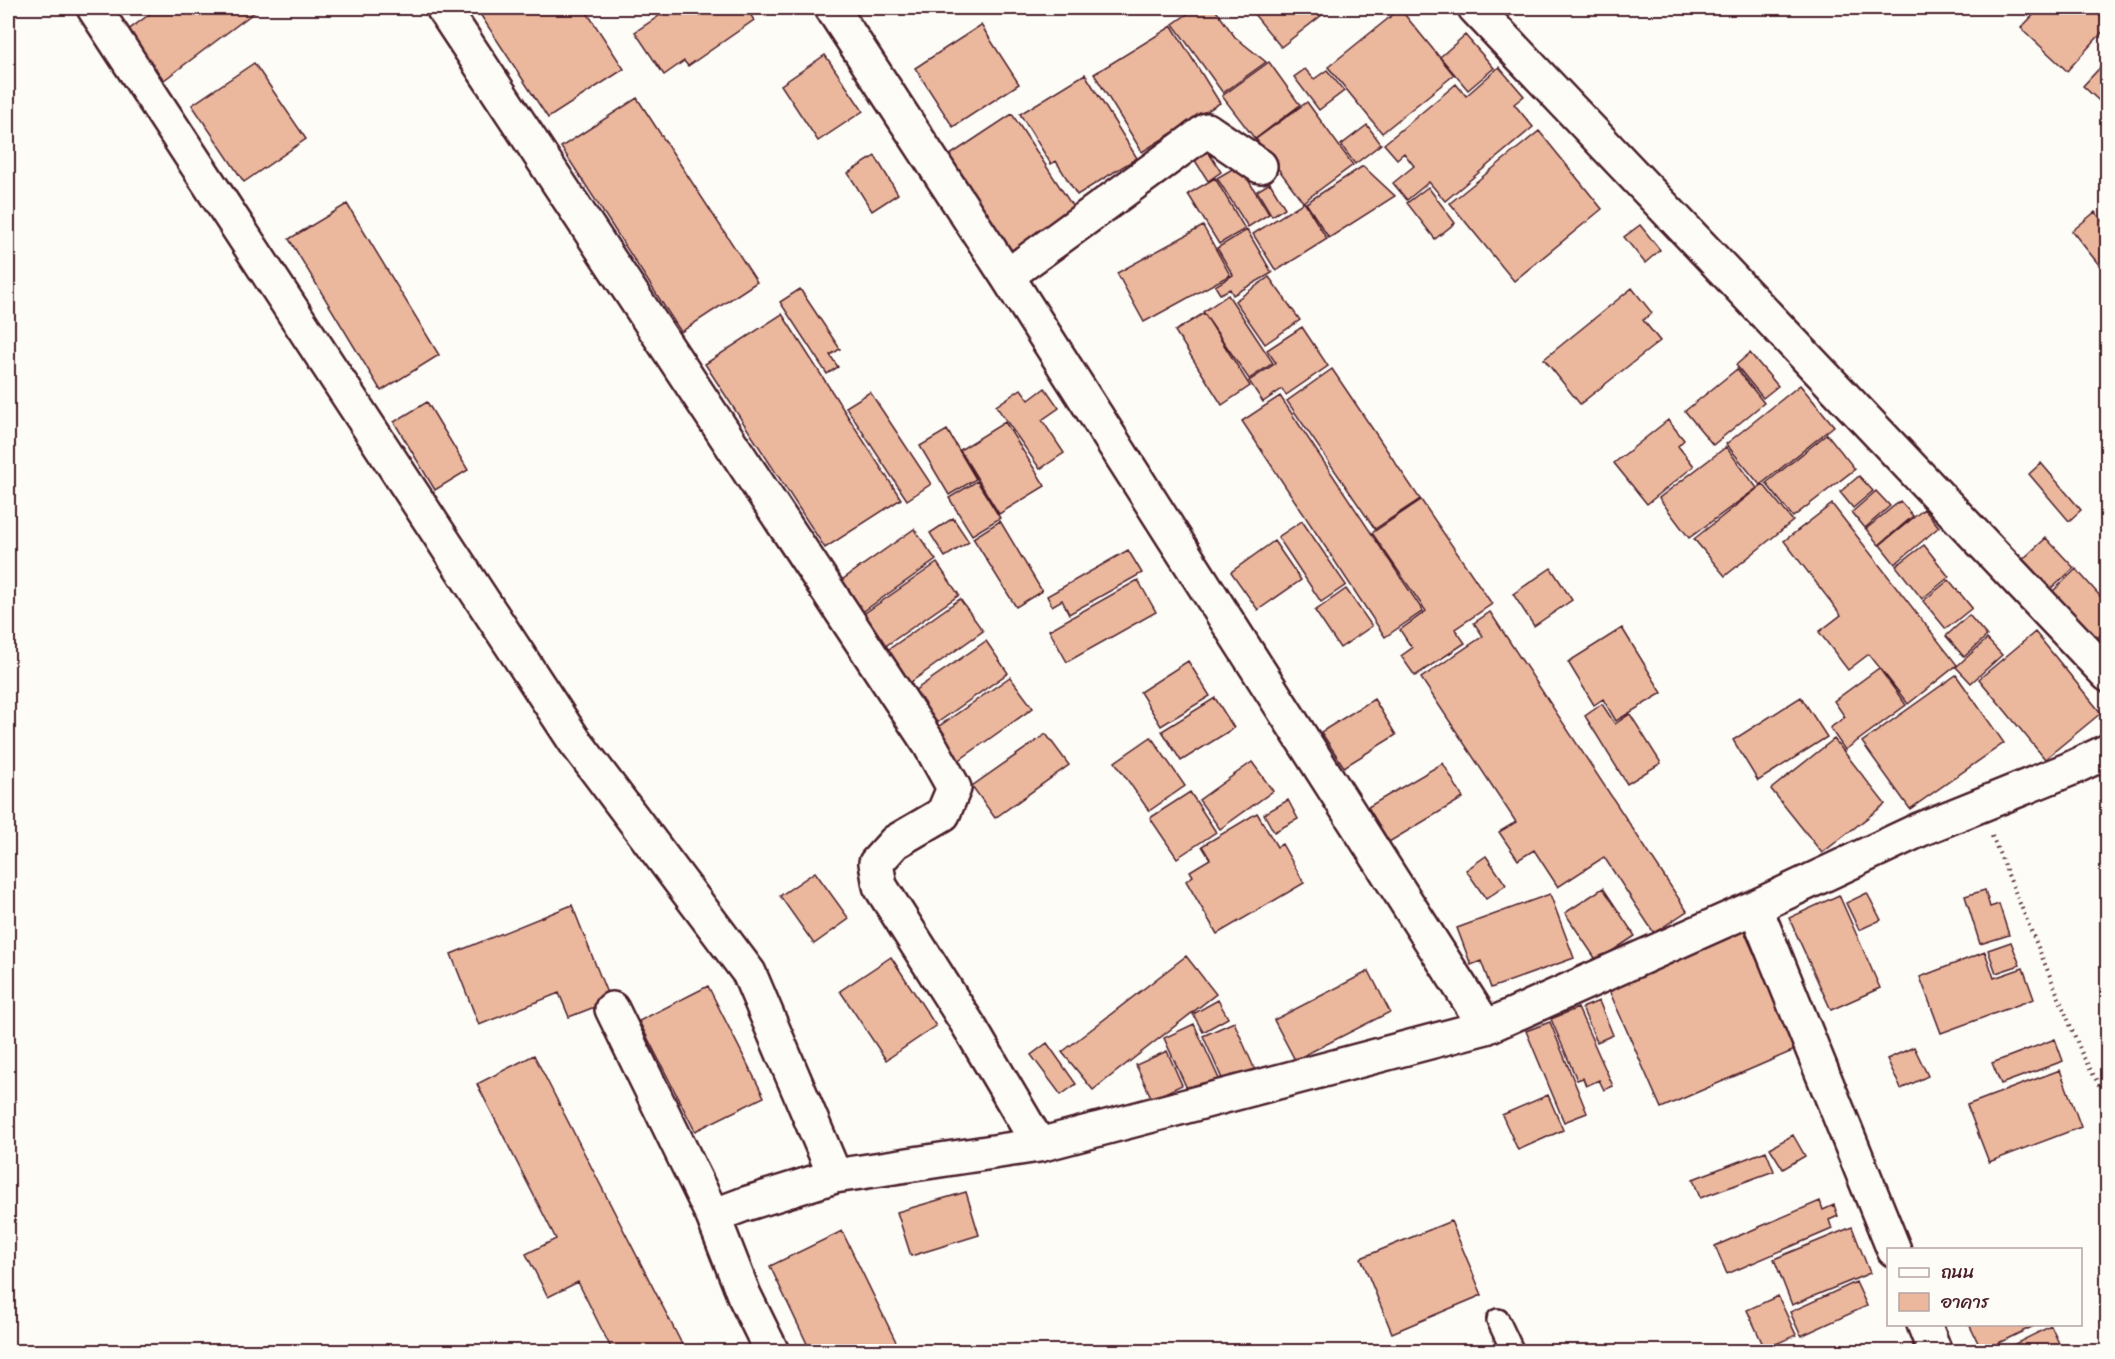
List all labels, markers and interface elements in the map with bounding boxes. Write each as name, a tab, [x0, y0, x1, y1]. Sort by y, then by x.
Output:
legend	[1887, 1248, 2082, 1326]
text: ถนน	[1941, 1256, 1974, 1288]
text: อาคาร	[1940, 1286, 1990, 1318]

